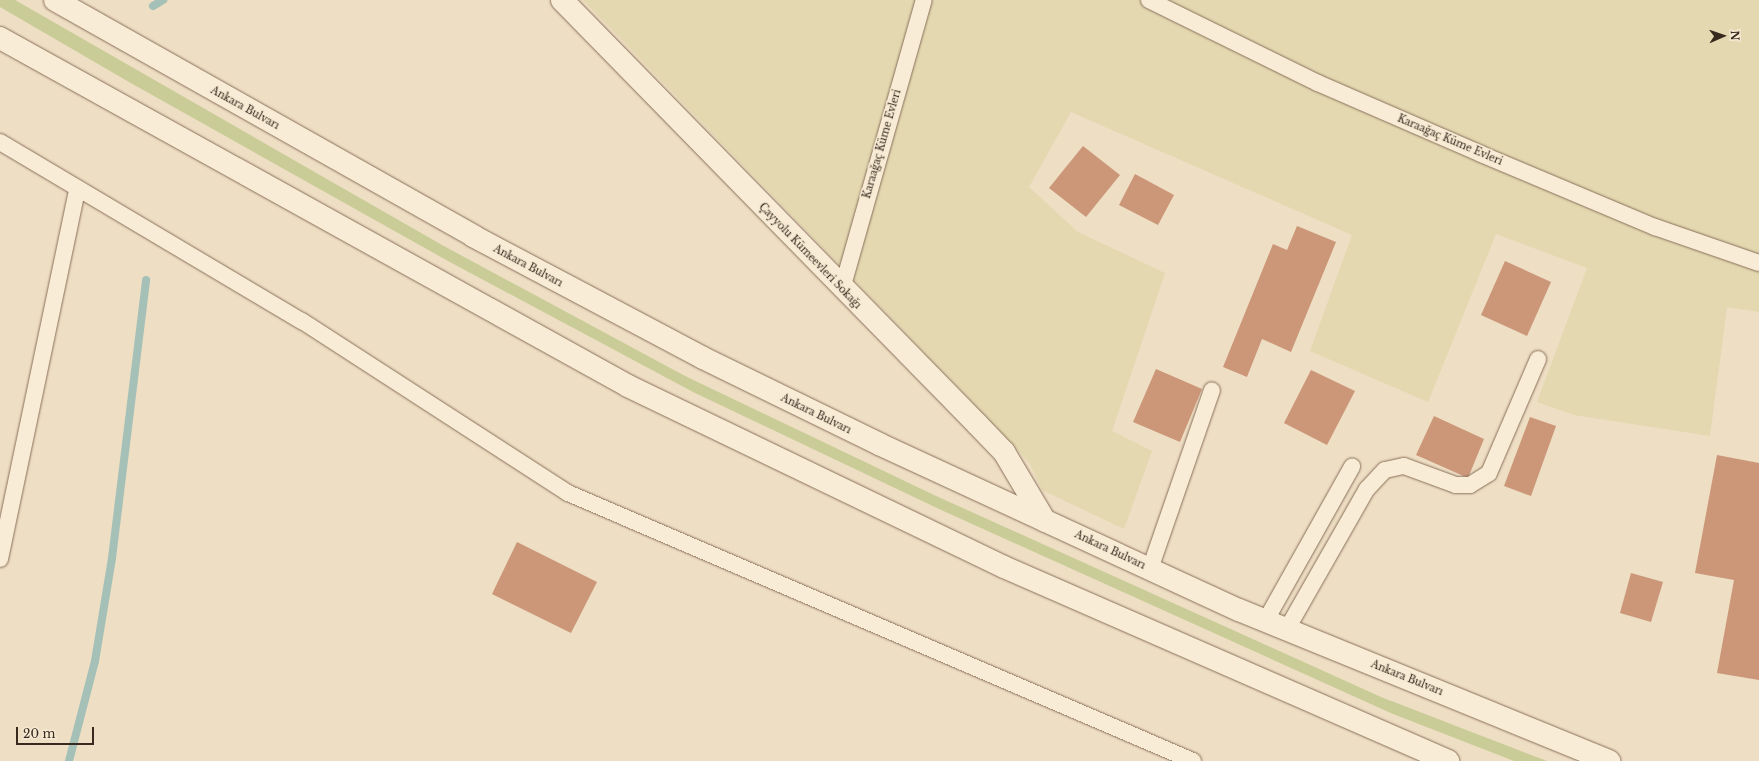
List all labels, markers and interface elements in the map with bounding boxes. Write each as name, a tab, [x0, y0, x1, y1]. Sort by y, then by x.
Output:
north arrow	[1703, 16, 1743, 56]
text: N	[1728, 30, 1742, 41]
street label: Ankara Bulvarı	[209, 84, 281, 132]
street label: Karaağaç Küme Evleri	[861, 88, 903, 200]
street label: Karaağaç Küme Evleri	[1396, 112, 1504, 168]
street label: Çayyolu Kümeevleri Sokağı	[756, 201, 864, 311]
street label: Ankara Bulvarı	[491, 243, 565, 289]
street label: Ankara Bulvarı	[779, 392, 853, 436]
street label: Ankara Bulvarı	[1073, 528, 1147, 572]
street label: Ankara Bulvarı	[1369, 658, 1445, 698]
scale bar	[18, 719, 96, 745]
text: 20 m	[23, 726, 55, 741]

